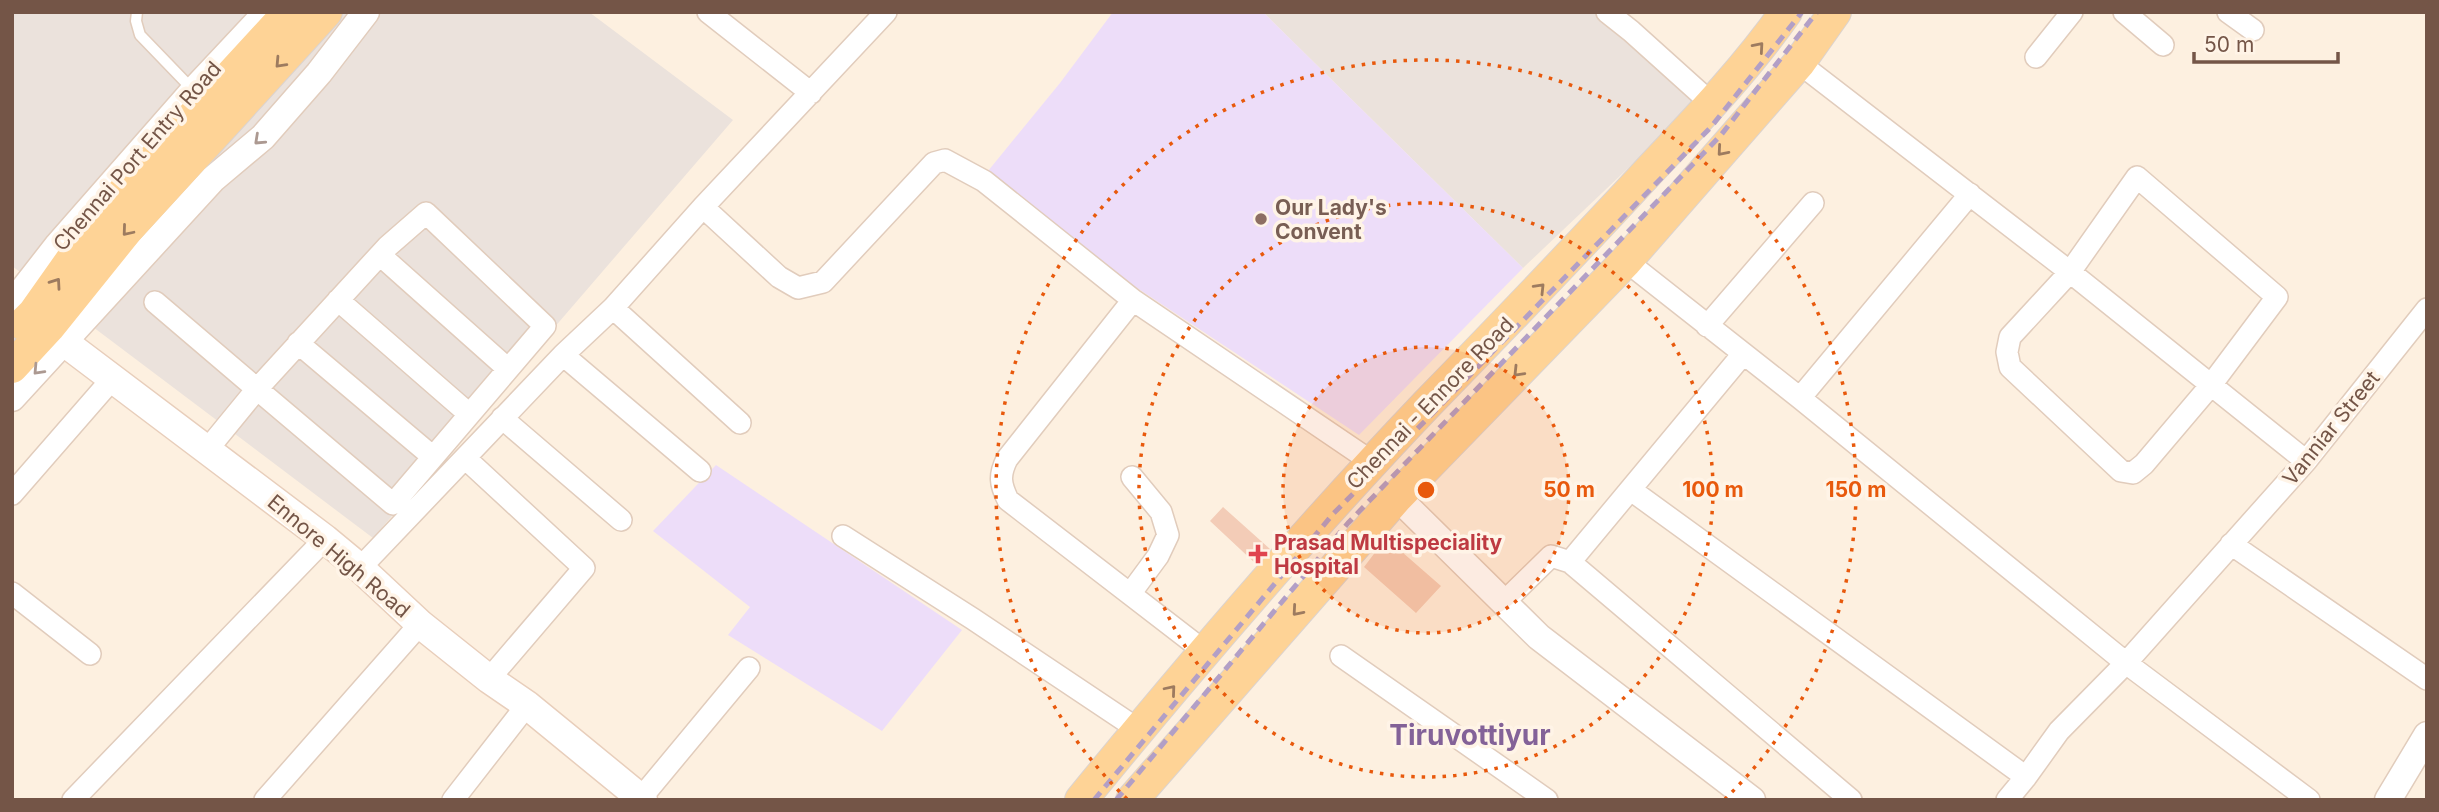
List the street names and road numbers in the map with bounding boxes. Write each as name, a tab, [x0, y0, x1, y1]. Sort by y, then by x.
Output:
street label: Chennai Port Entry Road	[48, 56, 226, 256]
street label: Chennai - Ennore Road	[1341, 312, 1519, 494]
street label: Vanniar Street	[2277, 366, 2385, 490]
street label: Ennore High Road	[263, 489, 415, 623]

